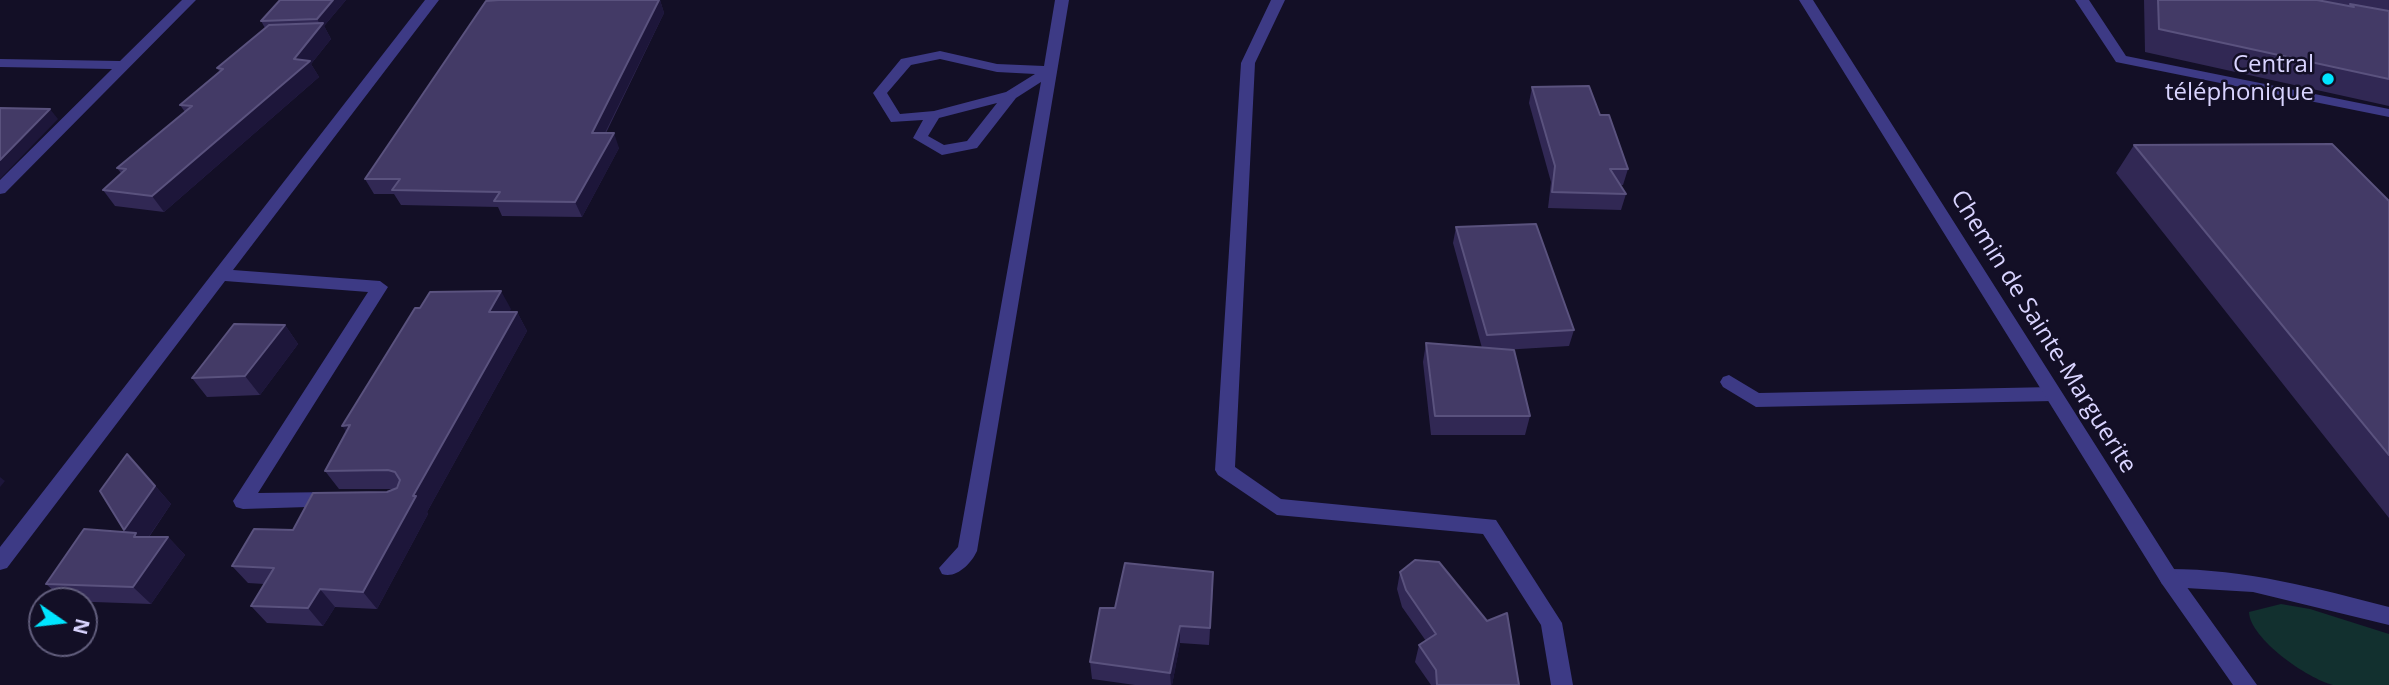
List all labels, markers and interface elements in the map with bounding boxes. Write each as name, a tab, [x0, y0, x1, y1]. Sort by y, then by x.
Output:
place label: Central téléphonique	[2165, 51, 2314, 107]
marker: Central téléphonique	[2320, 71, 2336, 87]
street label: Chemin de Sainte-Marguerite	[1944, 185, 2142, 479]
north arrow	[28, 587, 98, 657]
text: N	[67, 616, 96, 637]

